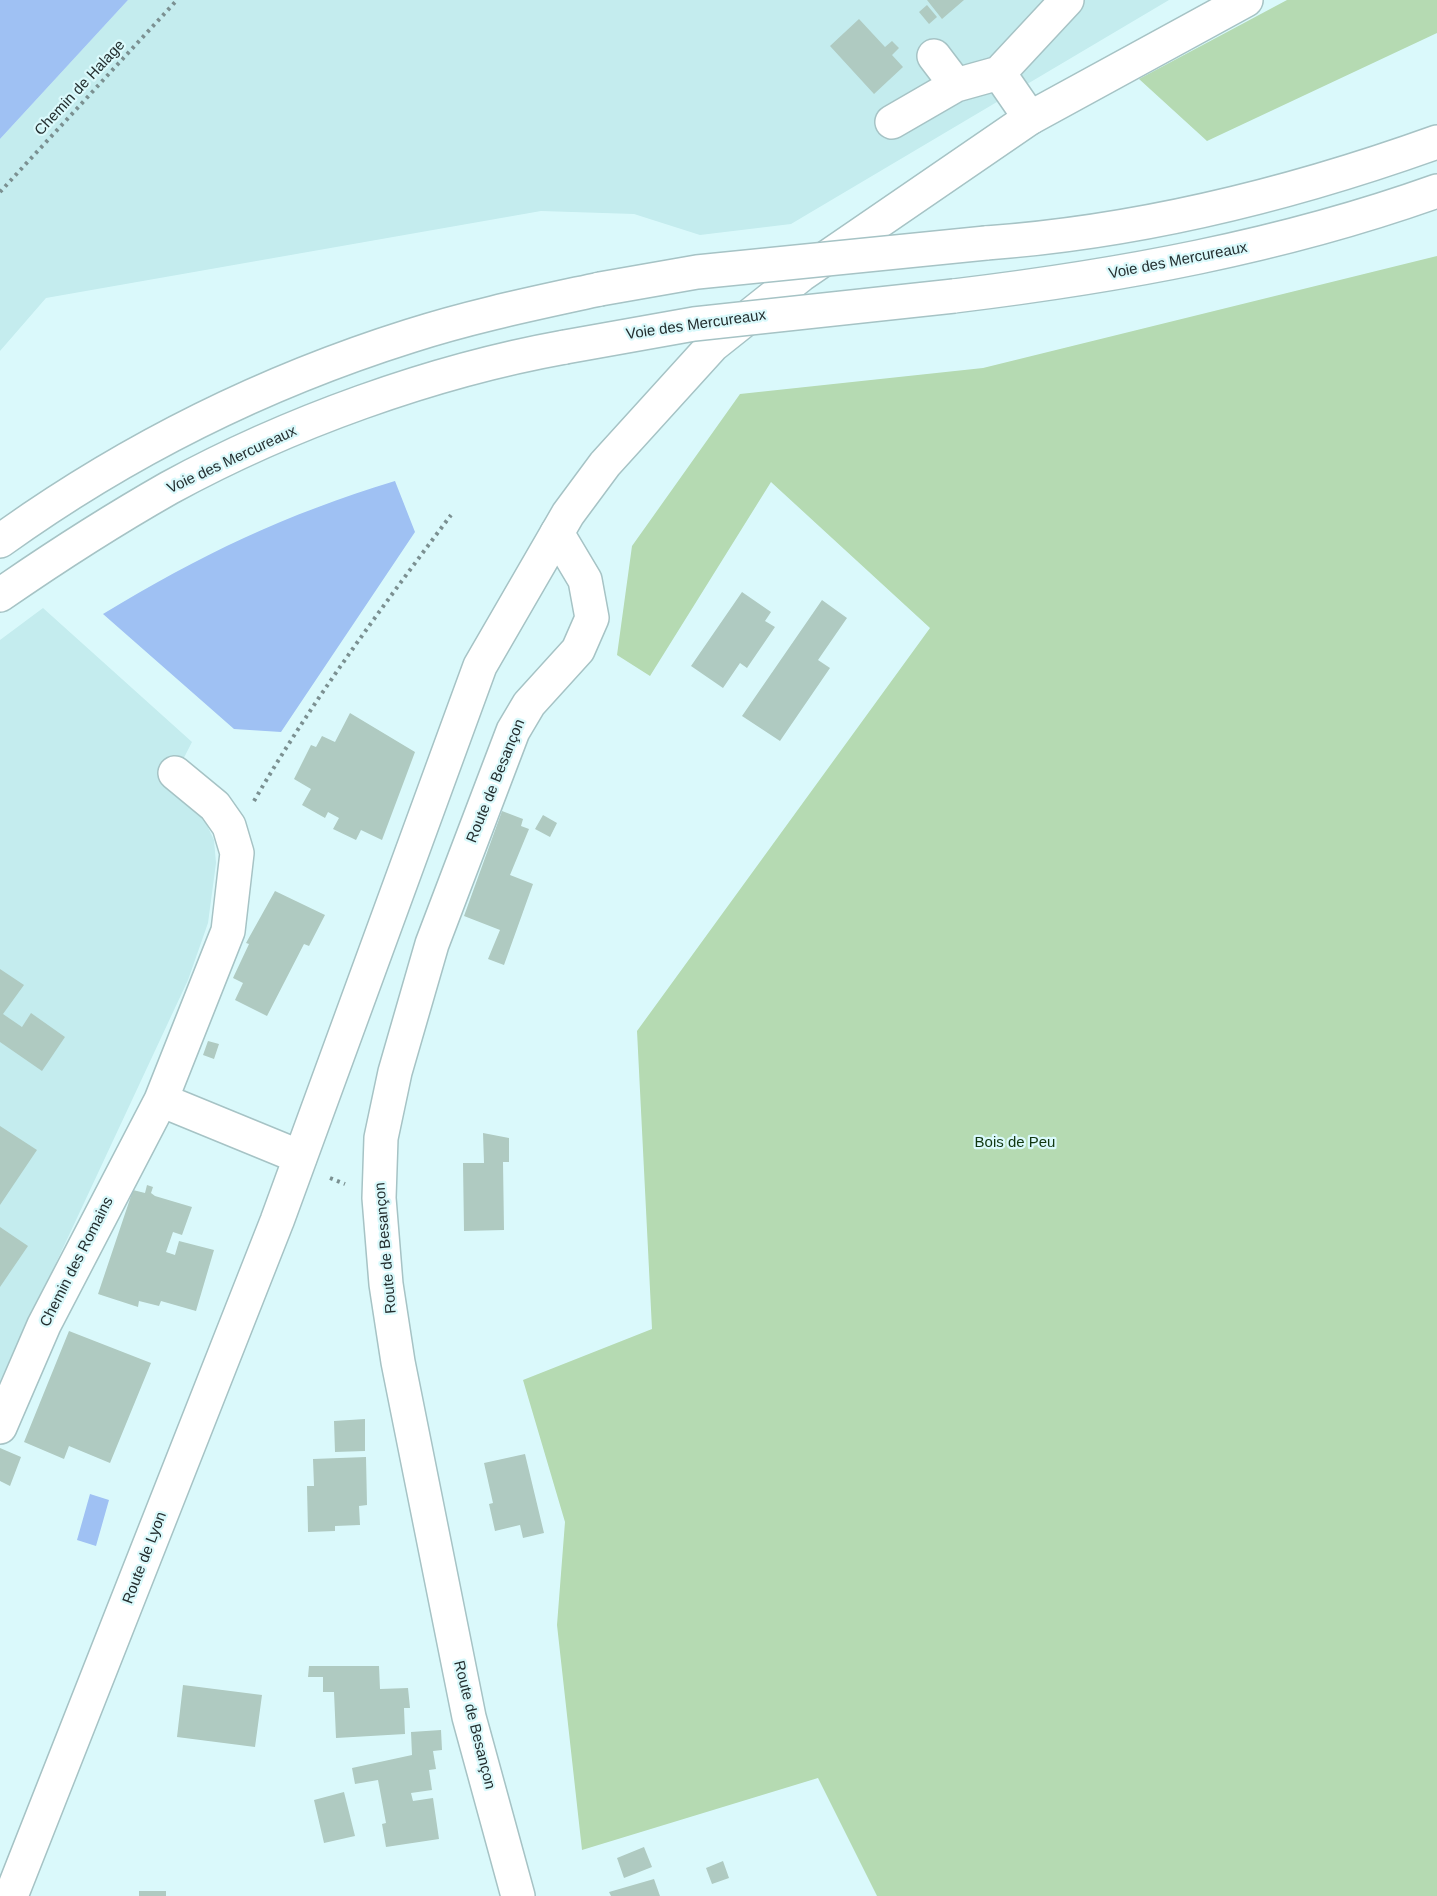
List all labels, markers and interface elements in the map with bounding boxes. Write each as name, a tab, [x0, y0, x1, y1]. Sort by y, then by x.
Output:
street label: Chemin de Halage	[31, 36, 129, 140]
street label: Voie des Mercureaux	[1107, 239, 1249, 283]
street label: Voie des Mercureaux	[625, 306, 767, 344]
street label: Voie des Mercureaux	[164, 422, 300, 498]
street label: Route de Besançon	[463, 717, 529, 845]
park label: Bois de Peu	[975, 1134, 1055, 1152]
street label: Route de Besançon	[371, 1182, 401, 1314]
street label: Chemin des Romains	[36, 1194, 118, 1330]
street label: Route de Lyon	[119, 1509, 171, 1607]
street label: Route de Besançon	[449, 1659, 499, 1791]

